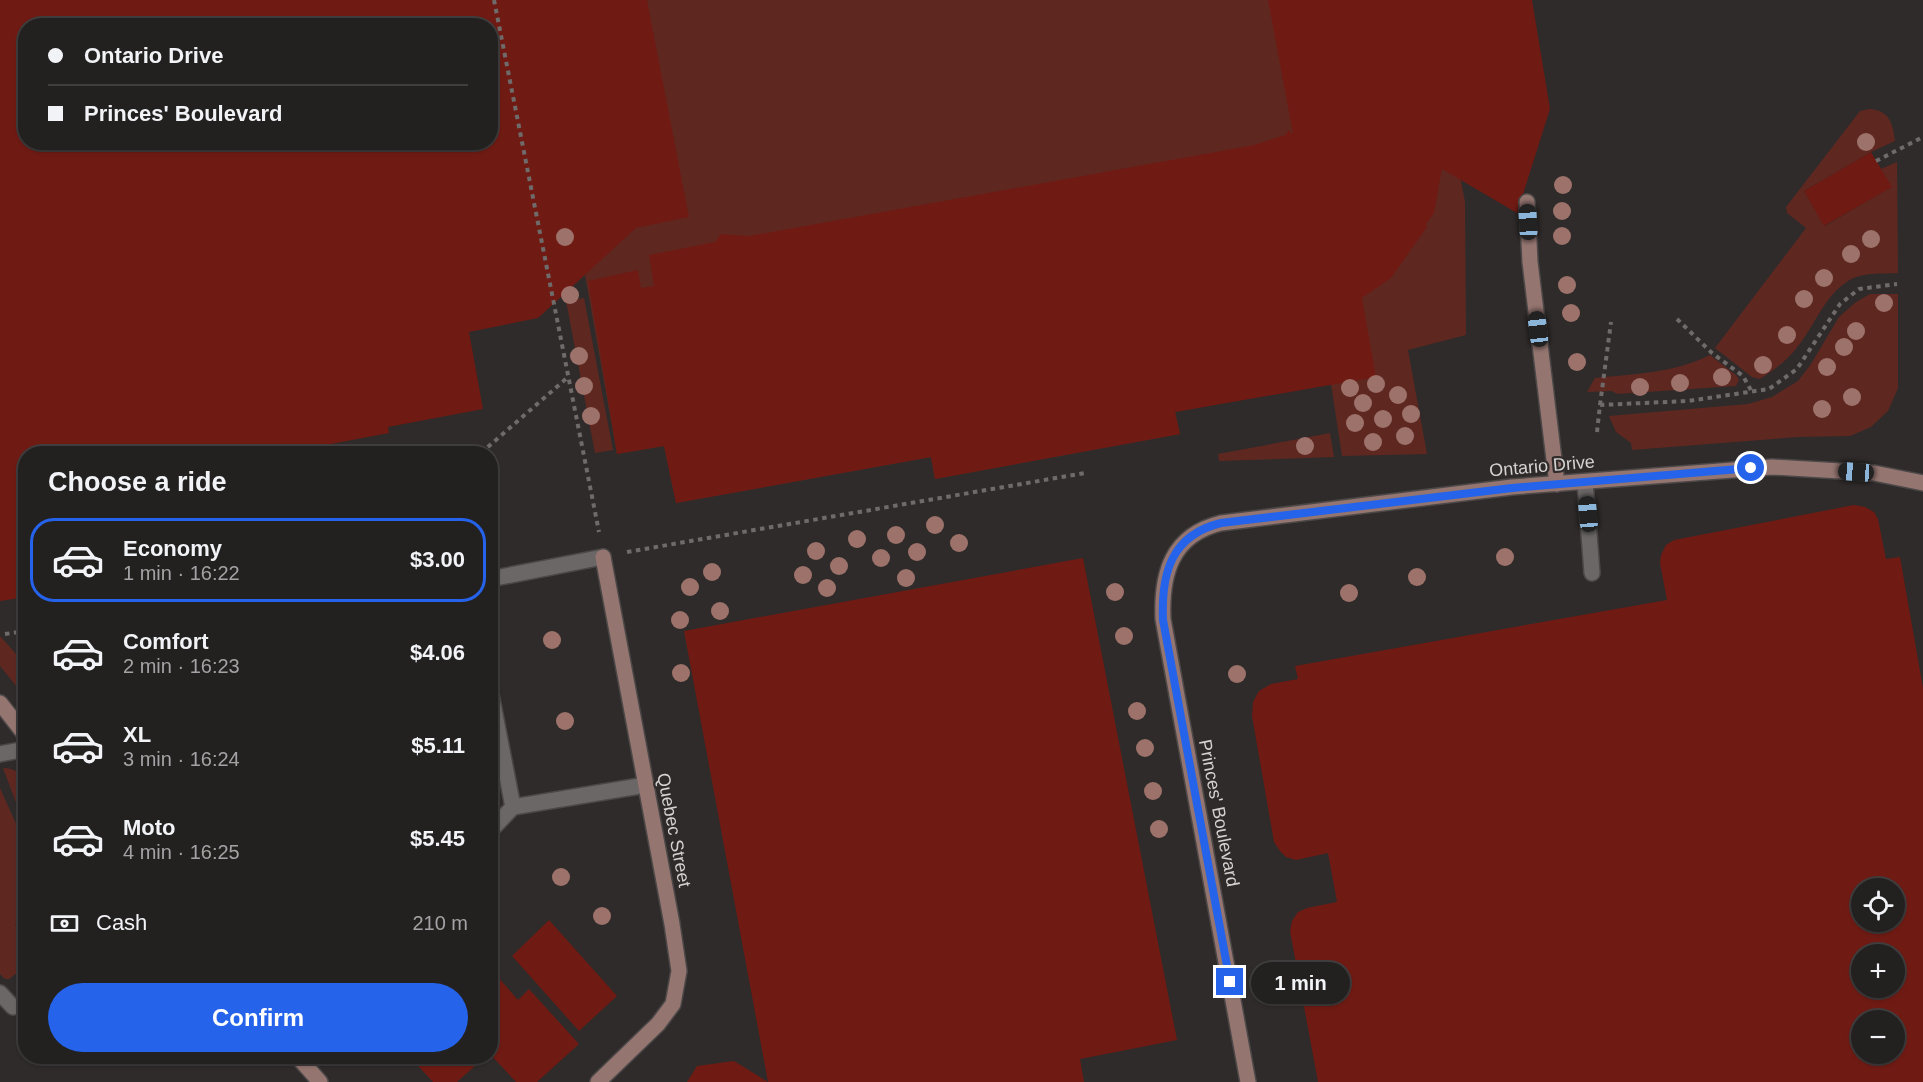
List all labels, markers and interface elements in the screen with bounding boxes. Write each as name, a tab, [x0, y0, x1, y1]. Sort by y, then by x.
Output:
text: Ontario Drive	[84, 43, 223, 68]
text: Princes' Boulevard	[84, 101, 282, 126]
car	[1518, 204, 1538, 240]
car	[1527, 310, 1549, 348]
street label: Ontario Drive	[1488, 451, 1596, 481]
route start	[1737, 454, 1764, 481]
car	[1837, 462, 1875, 482]
text: Choose a ride	[48, 467, 227, 497]
car	[1577, 495, 1599, 533]
icon: car	[51, 533, 105, 587]
text: Economy	[123, 536, 222, 561]
text: $3.00	[410, 547, 465, 572]
text: 1 min · 16:22	[123, 562, 240, 584]
icon: car	[51, 626, 105, 680]
text: Comfort	[123, 629, 209, 654]
text: $4.06	[410, 640, 465, 665]
text: 2 min · 16:23	[123, 655, 240, 677]
icon: car	[51, 719, 105, 773]
text: XL	[123, 722, 151, 747]
text: $5.11	[411, 733, 465, 758]
street label: Princes' Boulevard	[1195, 738, 1243, 888]
text: 3 min · 16:24	[123, 748, 240, 770]
street label: Quebec Street	[653, 771, 695, 889]
icon: car	[51, 812, 105, 866]
text: Moto	[123, 815, 176, 840]
text: $5.45	[410, 826, 465, 851]
text: 4 min · 16:25	[123, 841, 240, 863]
map controls	[1851, 878, 1905, 1064]
button: locate	[1851, 878, 1905, 932]
icon: cash	[48, 907, 81, 940]
text: Cash	[96, 910, 147, 935]
text: 210 m	[412, 912, 468, 934]
button: +	[1851, 944, 1905, 998]
callout: 1 min	[1251, 961, 1350, 1003]
route end	[1216, 968, 1243, 995]
text: 1 min	[1274, 972, 1327, 994]
button: Confirm	[48, 983, 468, 1052]
button: −	[1851, 1010, 1905, 1064]

